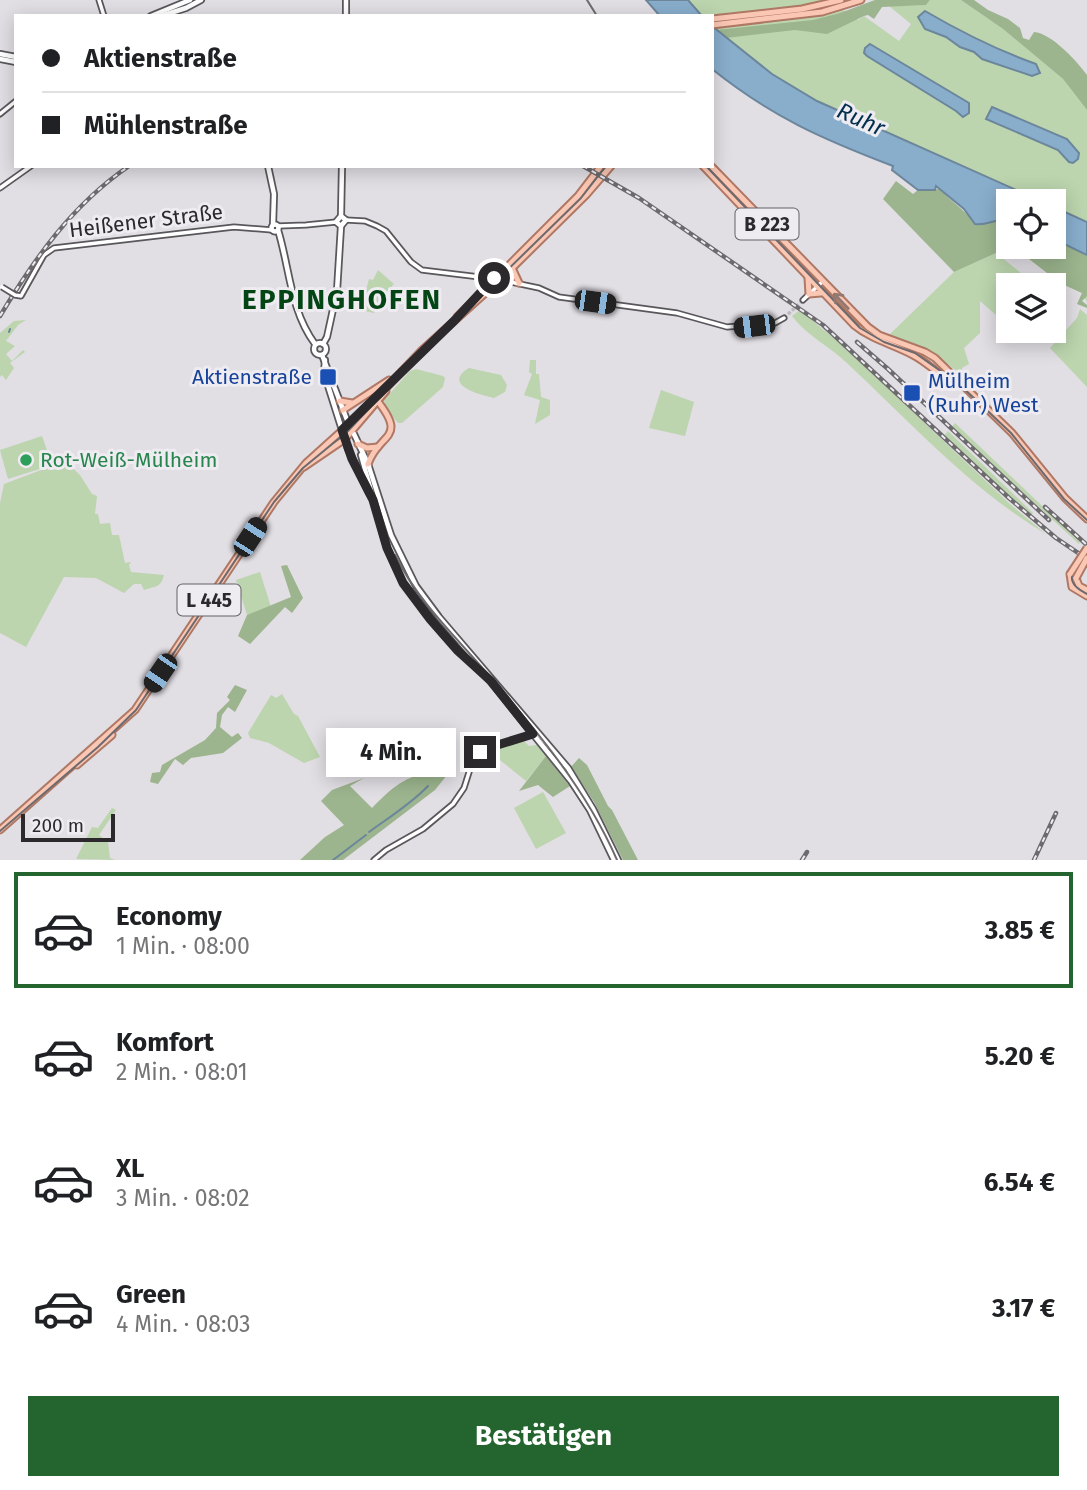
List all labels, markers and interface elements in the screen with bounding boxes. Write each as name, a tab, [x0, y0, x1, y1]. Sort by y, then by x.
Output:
text: Aktienstraße	[84, 43, 237, 74]
water label: Ruhr	[833, 96, 890, 142]
text: Mühlenstraße	[84, 110, 248, 141]
map controls	[996, 189, 1066, 343]
button: locate	[996, 189, 1066, 259]
street label: Heißener Straße	[68, 199, 224, 243]
road number: B 223	[736, 208, 798, 240]
route start	[478, 262, 510, 294]
button: layers	[996, 273, 1066, 343]
district label: EPPINGHOFEN	[242, 283, 442, 316]
car	[573, 289, 618, 315]
one-way arrow	[833, 293, 850, 310]
car	[732, 313, 777, 339]
place label: Aktienstraße	[192, 364, 312, 390]
marker: Aktienstraße	[318, 367, 338, 387]
place label: Mülheim (Ruhr) West	[928, 368, 1039, 418]
marker: Mülheim (Ruhr) West	[902, 383, 922, 403]
place label: Rot-Weiß-Mülheim	[40, 447, 217, 473]
marker: Rot-Weiß-Mülheim	[18, 452, 34, 468]
car	[230, 514, 271, 560]
road number: L 445	[178, 584, 241, 615]
car	[140, 650, 181, 696]
callout: 4 Min.	[326, 728, 456, 776]
route end	[464, 736, 496, 768]
text: 4 Min.	[360, 738, 422, 766]
scale bar	[21, 811, 116, 843]
text: 200 m	[32, 814, 84, 837]
icon: car	[32, 899, 95, 962]
text: Economy	[116, 901, 222, 932]
text: 3.85 €	[985, 915, 1055, 946]
text: 1 Min. · 08:00	[116, 932, 250, 960]
icon: car	[32, 1025, 95, 1088]
text: Komfort	[116, 1027, 214, 1058]
text: 5.20 €	[985, 1041, 1055, 1072]
text: 2 Min. · 08:01	[116, 1058, 248, 1086]
icon: car	[32, 1151, 95, 1214]
text: XL	[116, 1153, 144, 1184]
text: 6.54 €	[984, 1167, 1055, 1198]
text: 3 Min. · 08:02	[116, 1184, 250, 1212]
icon: car	[32, 1277, 95, 1340]
text: Green	[116, 1279, 186, 1310]
text: 3.17 €	[992, 1293, 1055, 1324]
text: 4 Min. · 08:03	[116, 1310, 251, 1338]
button: Bestätigen	[28, 1396, 1059, 1476]

